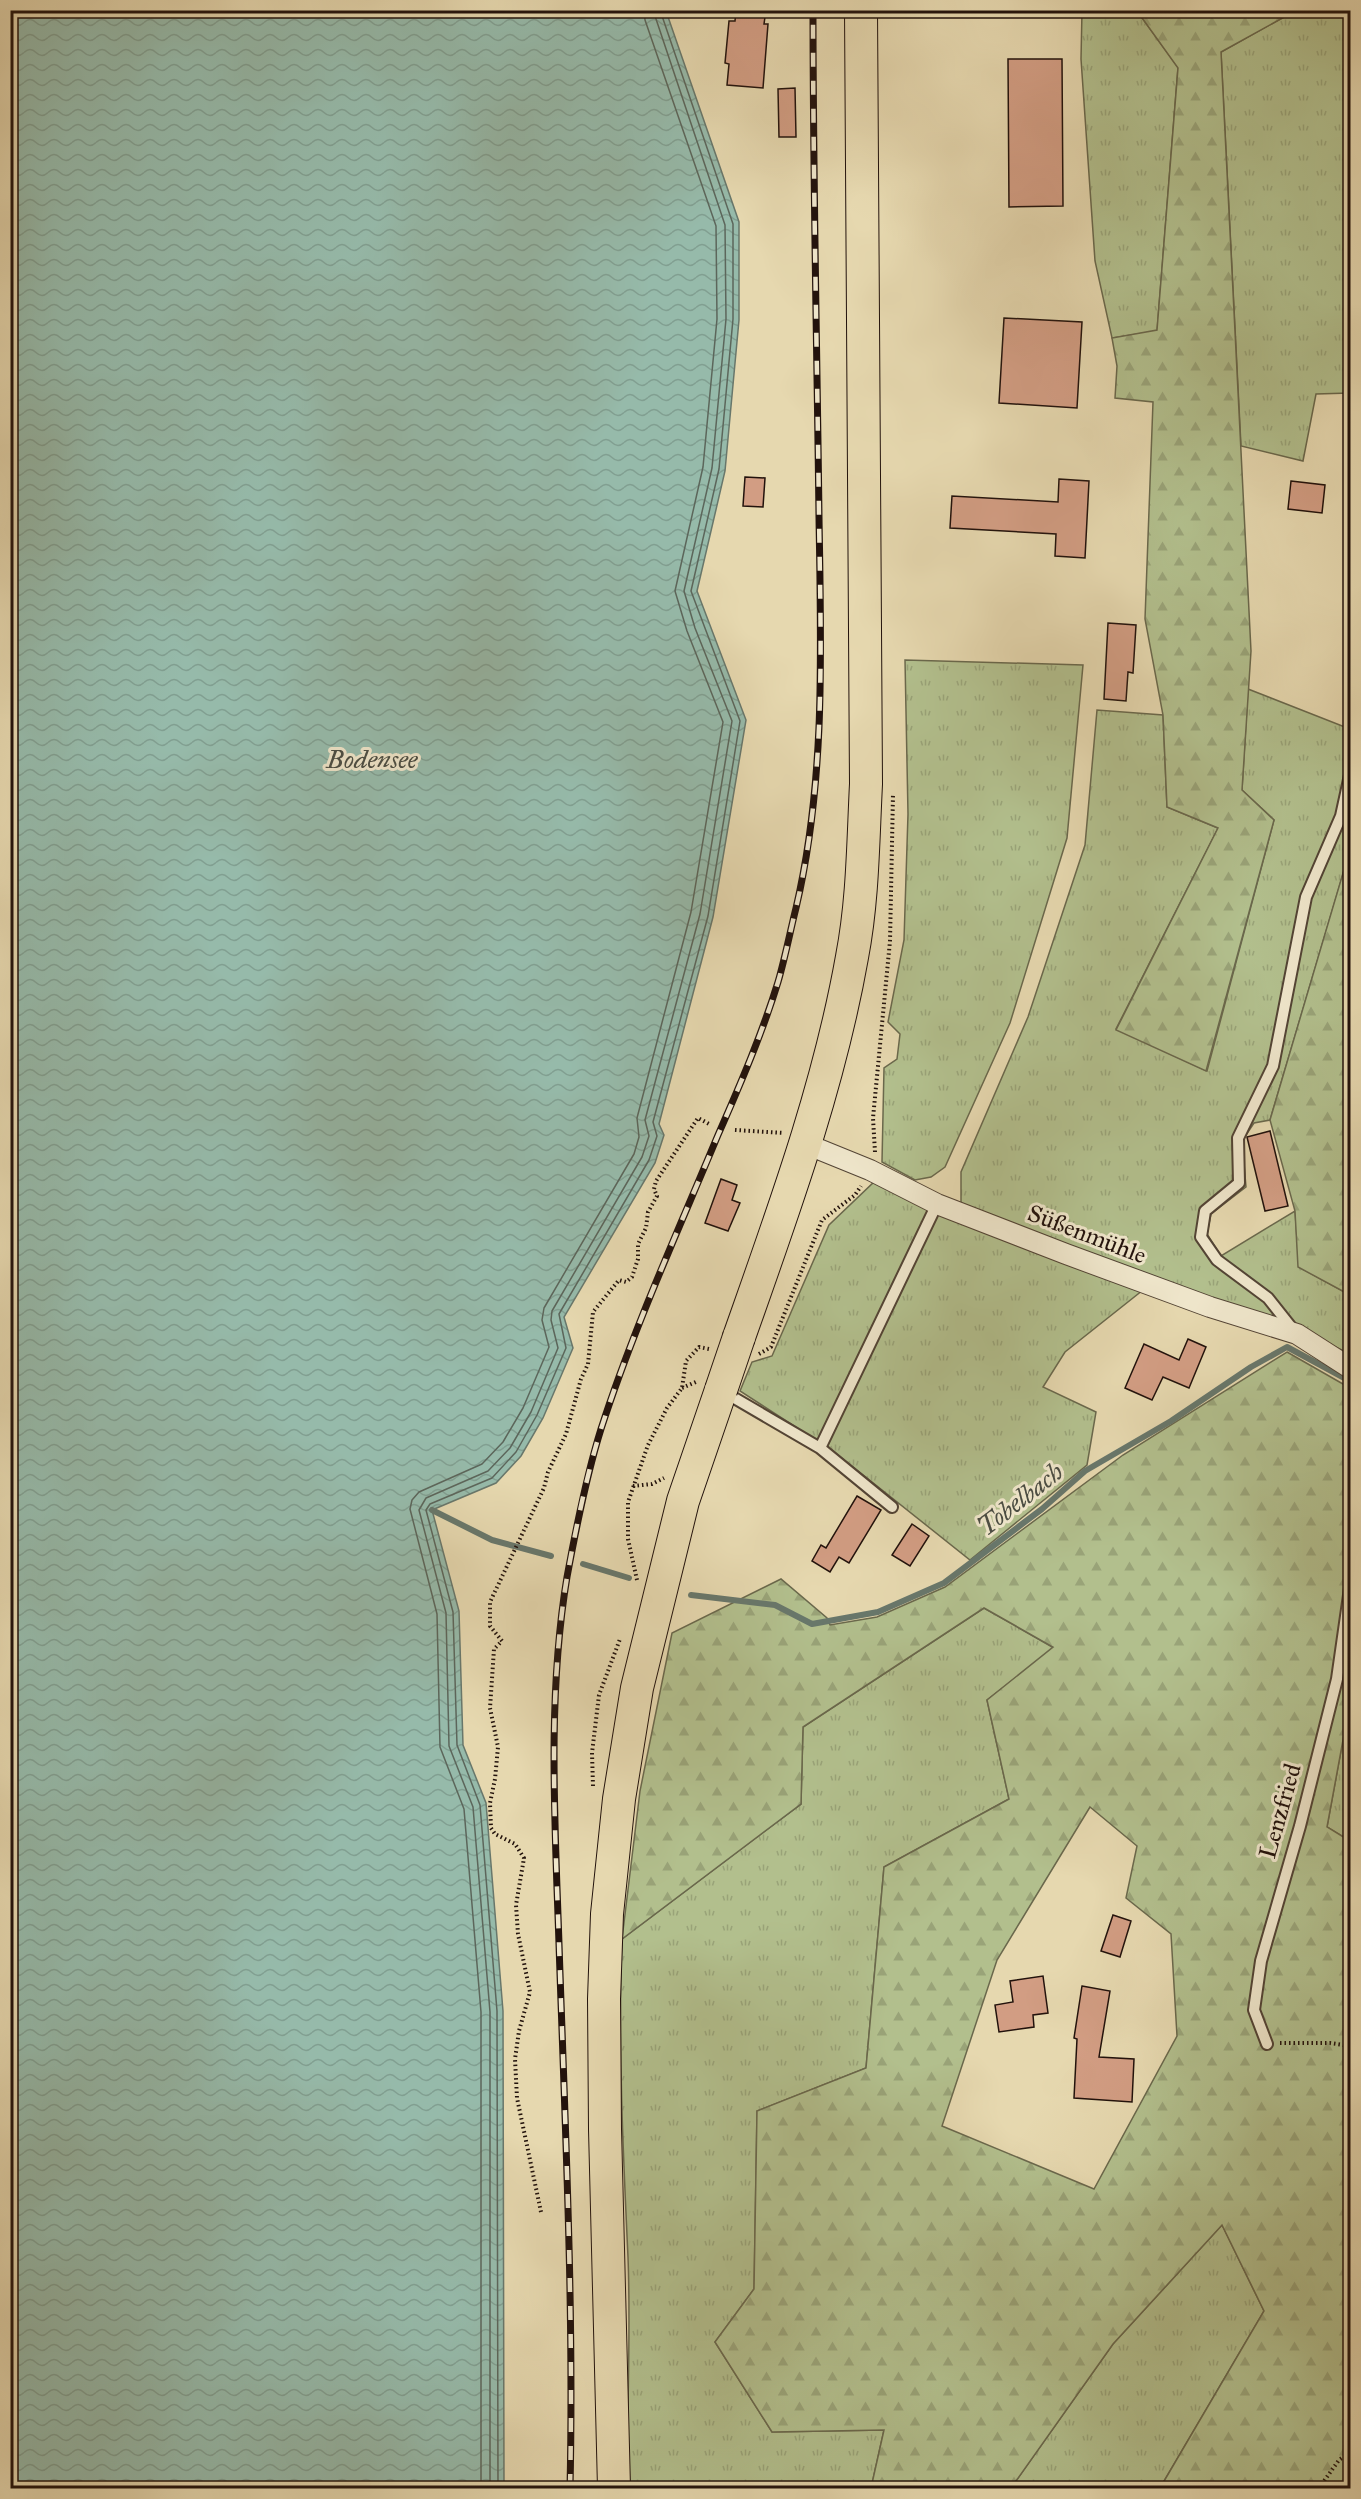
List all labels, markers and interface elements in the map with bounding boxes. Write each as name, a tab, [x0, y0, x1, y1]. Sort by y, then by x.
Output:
water label: Bodensee	[326, 743, 419, 775]
street label: Süßenmühle	[1023, 1198, 1151, 1270]
water label: Tobelbach	[971, 1455, 1070, 1542]
street label: Lenzfried	[1252, 1760, 1308, 1862]

